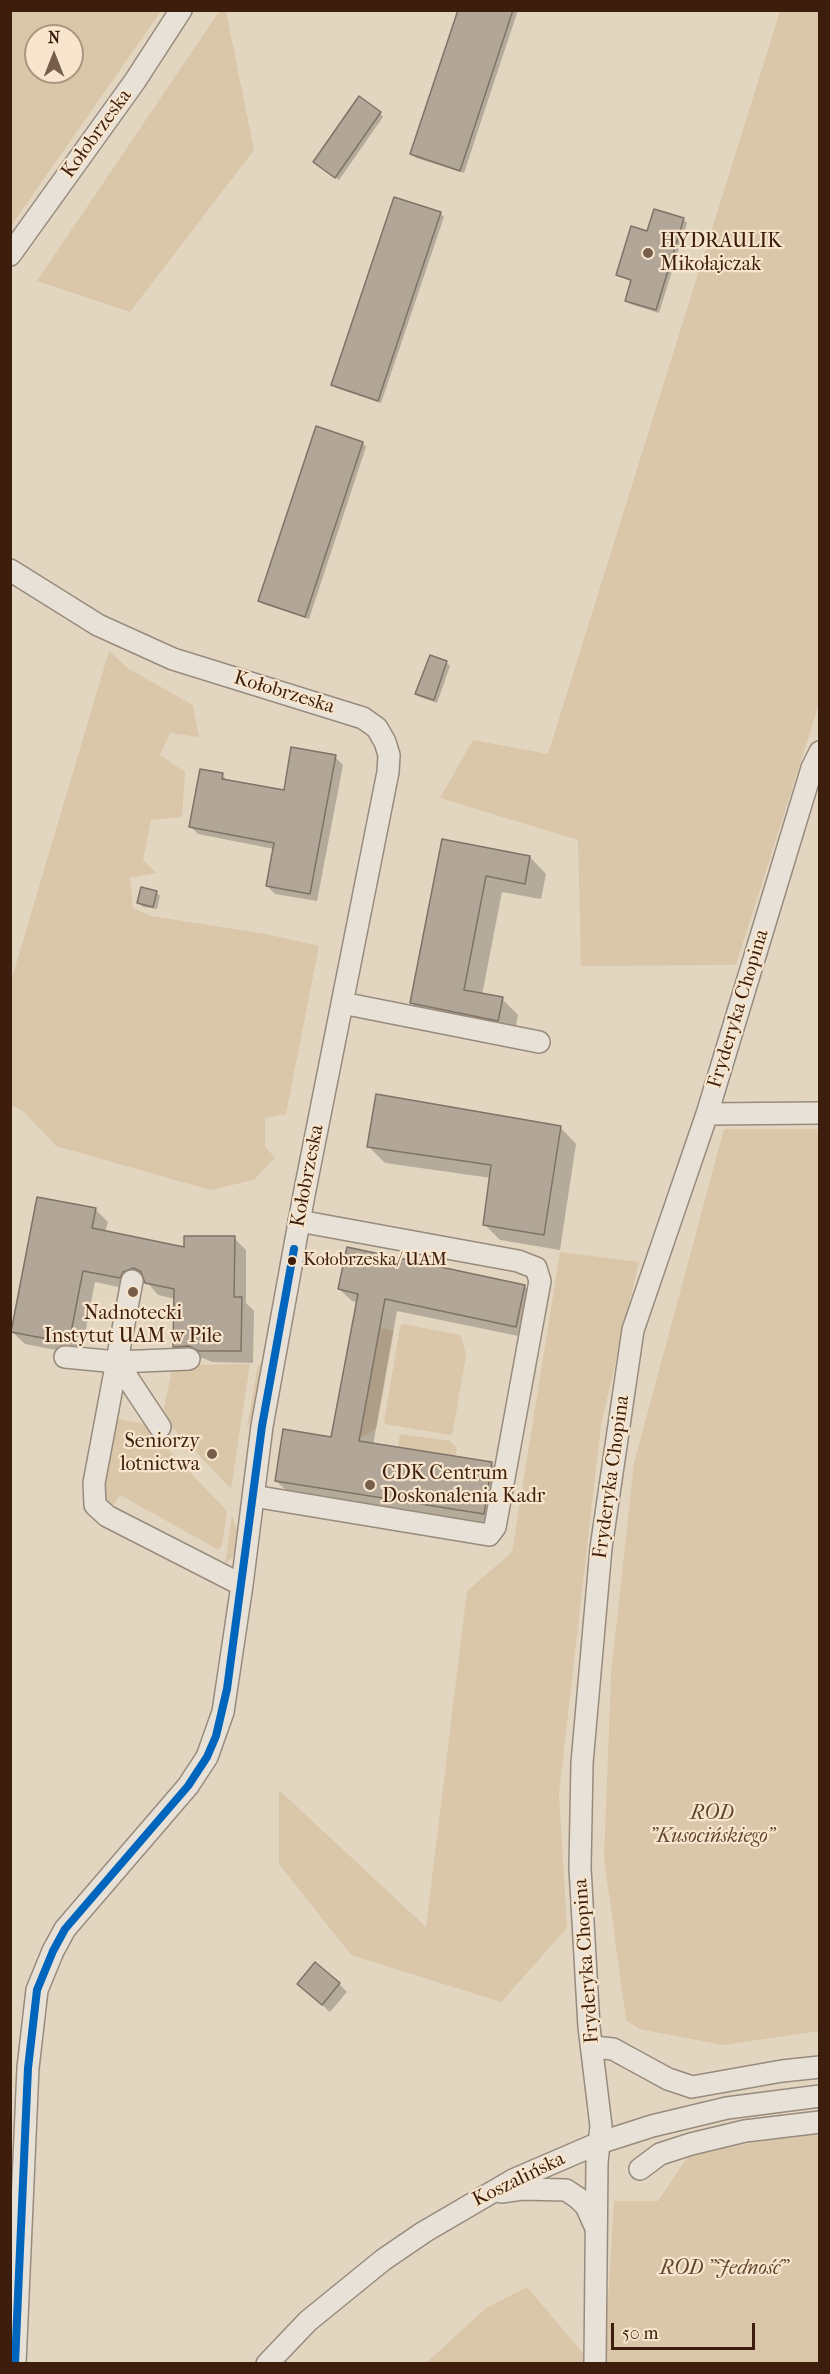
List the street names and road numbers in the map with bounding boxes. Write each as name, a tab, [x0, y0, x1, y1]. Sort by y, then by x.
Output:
street label: Kołobrzeska	[57, 85, 137, 183]
street label: Kołobrzeska	[231, 666, 337, 720]
street label: Fryderyka Chopina	[703, 927, 775, 1091]
street label: Kołobrzeska	[286, 1123, 330, 1229]
street label: Fryderyka Chopina	[589, 1394, 635, 1560]
street label: Fryderyka Chopina	[569, 1878, 605, 2044]
street label: Koszalińska	[469, 2147, 569, 2213]

